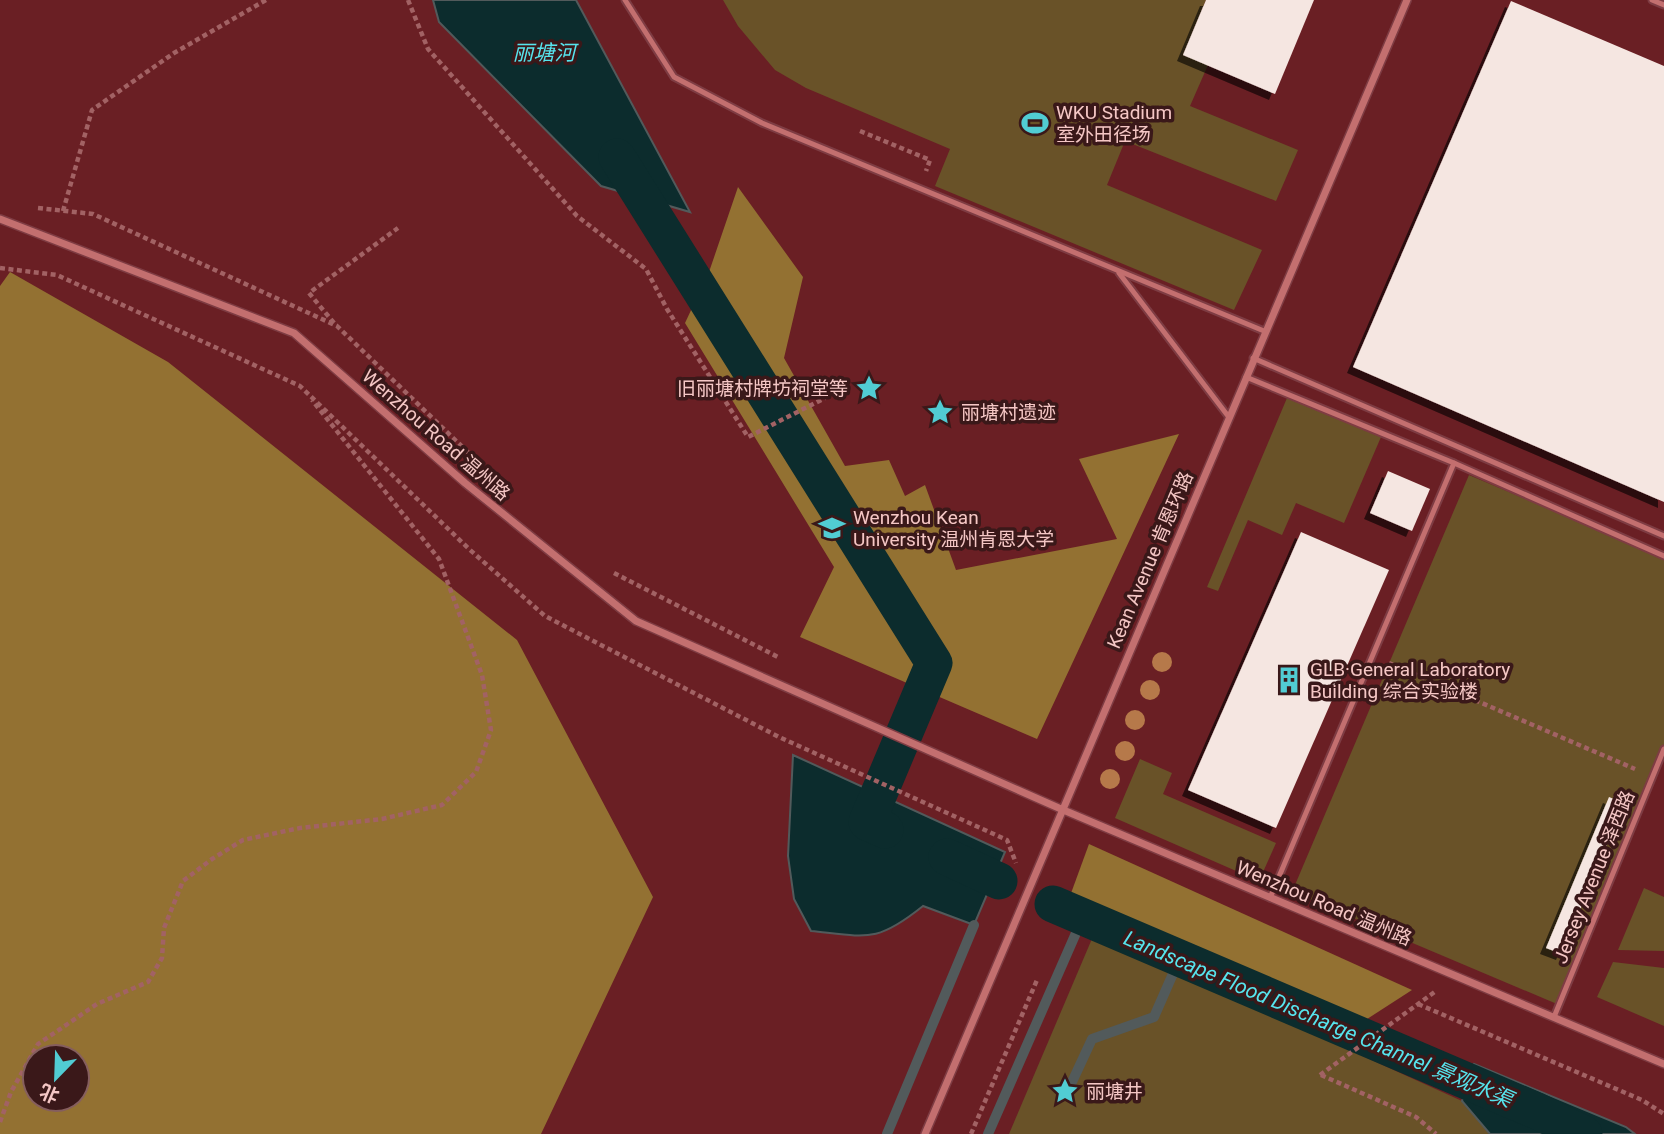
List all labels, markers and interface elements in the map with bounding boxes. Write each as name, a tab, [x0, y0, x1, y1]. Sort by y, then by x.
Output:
water label: 丽塘河	[513, 41, 579, 65]
place label: WKU Stadium 室外田径场	[1056, 101, 1172, 146]
sports icon: WKU Stadium 室外田径场	[1020, 108, 1050, 138]
street label: Wenzhou Road 温州路	[357, 365, 515, 505]
place icon: 旧丽塘村牌坊祠堂等	[854, 373, 884, 403]
place label: 旧丽塘村牌坊祠堂等	[677, 377, 848, 400]
place icon: 丽塘村遗迹	[925, 397, 955, 427]
place label: 丽塘村遗迹	[961, 401, 1056, 424]
street label: Kean Avenue 肯恩环路	[1102, 468, 1198, 652]
place label: Wenzhou Kean University 温州肯恩大学	[853, 506, 1054, 551]
school or university icon: Wenzhou Kean University 温州肯恩大学	[817, 513, 847, 543]
place label: GLB·General Laboratory Building 综合实验楼	[1310, 658, 1510, 703]
building icon: GLB·General Laboratory Building 综合实验楼	[1274, 665, 1304, 695]
street label: Jersey Avenue 泽西路	[1549, 787, 1639, 967]
street label: Wenzhou Road 温州路	[1233, 856, 1415, 950]
water label: Landscape Flood Discharge Channel 景观水渠	[1120, 926, 1518, 1113]
north arrow	[21, 1043, 91, 1113]
place icon: 丽塘井	[1050, 1076, 1080, 1106]
text: 北	[36, 1079, 63, 1107]
place label: 丽塘井	[1086, 1080, 1143, 1103]

